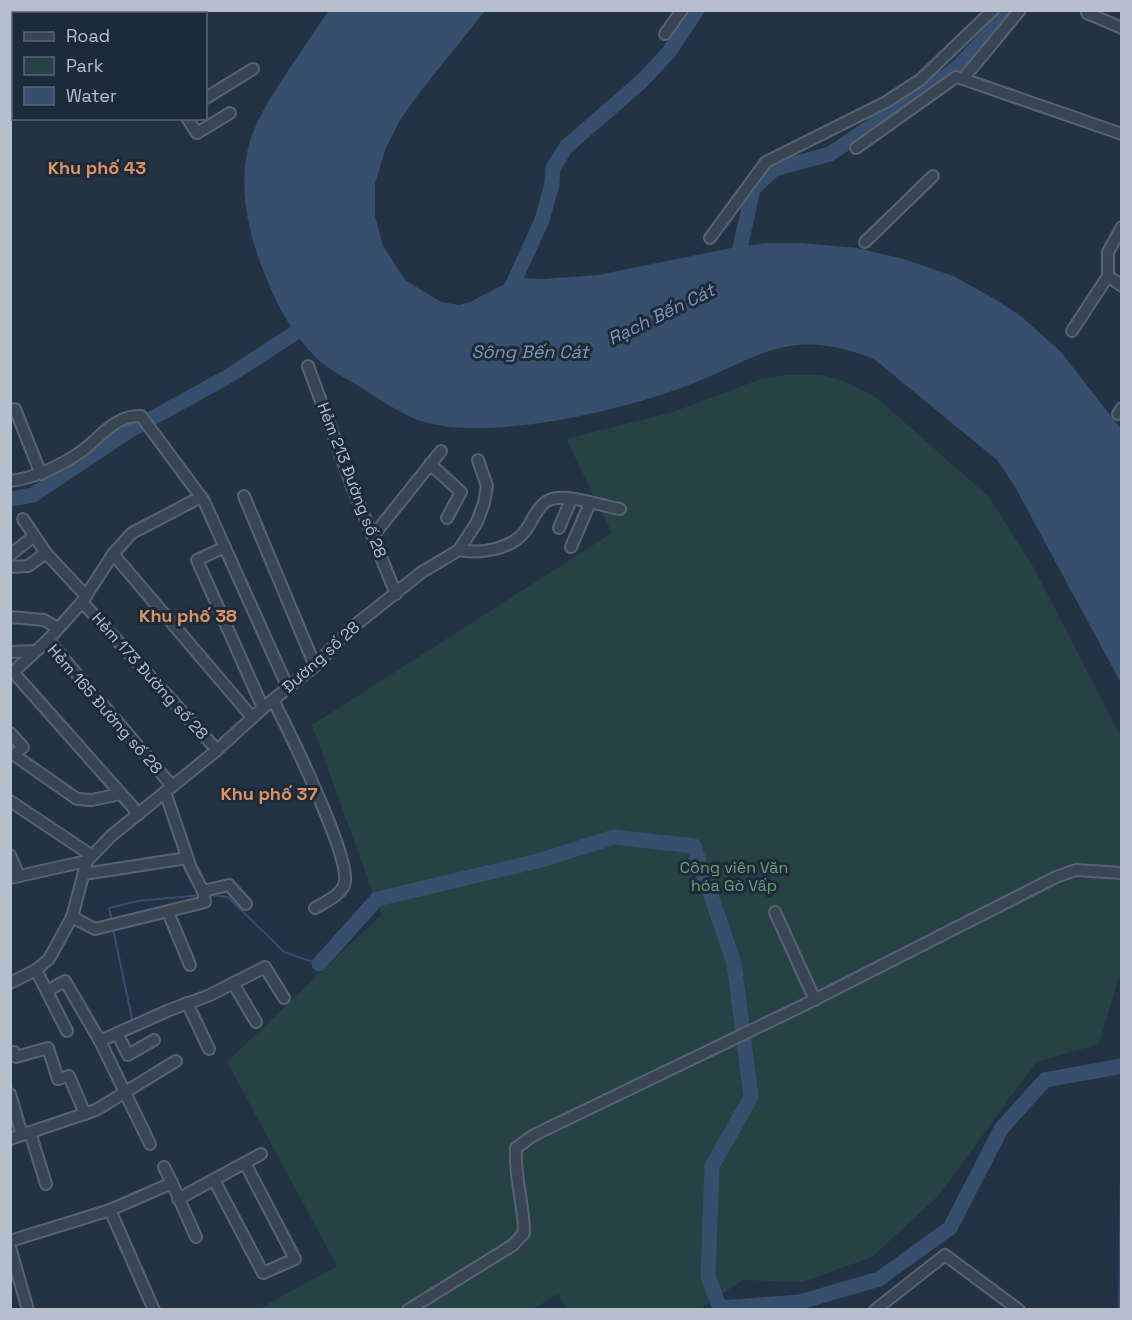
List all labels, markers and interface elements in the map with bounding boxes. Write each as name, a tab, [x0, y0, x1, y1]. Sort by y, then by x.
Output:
legend	[12, 12, 207, 120]
text: Road	[66, 24, 110, 47]
text: Park	[66, 54, 104, 77]
text: Water	[66, 84, 117, 107]
district label: Khu phố 43	[48, 156, 146, 179]
water label: Rạch Bến Cát	[604, 278, 720, 350]
water label: Sông Bến Cát	[471, 340, 590, 363]
street label: Hẻm 213 Đường số 28	[313, 399, 391, 561]
district label: Khu phố 38	[139, 604, 237, 627]
street label: Hẻm 173 Đường số 28	[87, 608, 213, 744]
street label: Đường số 28	[278, 617, 364, 697]
street label: Hẻm 165 Đường số 28	[43, 640, 167, 778]
district label: Khu phố 37	[221, 782, 317, 805]
park label: Công viên Văn hóa Gò Vấp	[680, 857, 788, 896]

